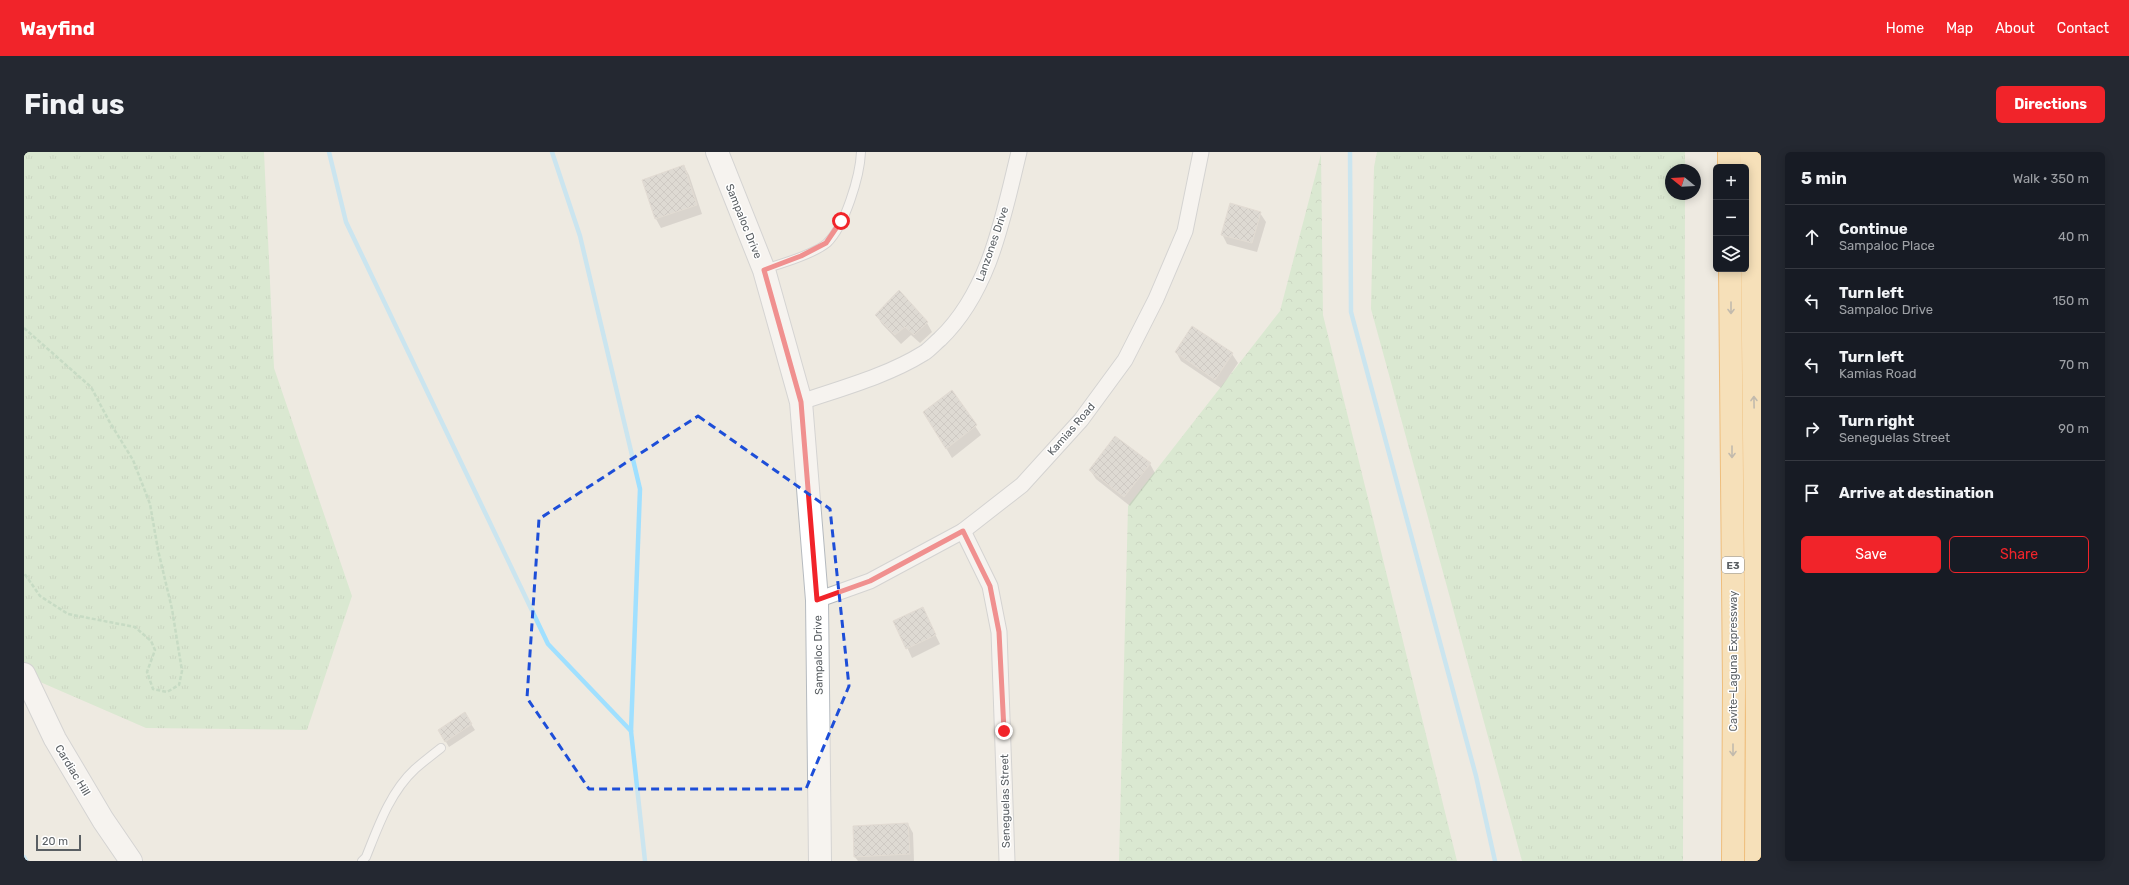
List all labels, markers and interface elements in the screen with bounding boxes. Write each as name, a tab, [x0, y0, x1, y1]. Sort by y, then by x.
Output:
text: Wayfind	[20, 17, 95, 40]
text: Home	[1886, 20, 1924, 37]
text: Map	[1946, 20, 1973, 37]
text: About	[1995, 20, 2035, 37]
text: Contact	[2057, 20, 2109, 37]
button: Directions	[1996, 86, 2105, 123]
text: Find us	[24, 88, 124, 121]
north arrow	[1665, 164, 1701, 200]
map controls	[1713, 164, 1749, 272]
button: +	[1713, 164, 1749, 200]
text: 5 min	[1801, 168, 1847, 188]
text: Walk · 350 m	[2013, 171, 2089, 186]
street label: Sampaloc Drive	[723, 182, 764, 260]
button: −	[1713, 200, 1749, 236]
street label: Lanzones Drive	[974, 205, 1011, 283]
route start	[832, 212, 850, 230]
text: Continue	[1839, 220, 1908, 238]
icon: ahead	[1801, 226, 1823, 248]
text: 40 m	[2058, 229, 2089, 244]
button: layers	[1713, 236, 1749, 272]
text: Sampaloc Place	[1839, 238, 1935, 253]
text: Turn left	[1839, 284, 1904, 302]
icon: left	[1801, 290, 1823, 312]
text: 150 m	[2053, 293, 2089, 308]
one-way arrow	[1727, 301, 1734, 314]
text: Sampaloc Drive	[1839, 302, 1933, 317]
text: Turn left	[1839, 348, 1904, 366]
icon: left	[1801, 354, 1823, 376]
text: 70 m	[2059, 357, 2089, 372]
text: Kamias Road	[1839, 366, 1916, 381]
one-way arrow	[1750, 396, 1758, 409]
street label: Kamias Road	[1045, 400, 1098, 458]
text: Turn right	[1839, 412, 1914, 430]
icon: right	[1801, 418, 1823, 440]
text: 90 m	[2058, 421, 2089, 436]
text: Seneguelas Street	[1839, 430, 1950, 445]
one-way arrow	[1728, 445, 1736, 458]
icon: arrive	[1801, 482, 1823, 504]
text: Arrive at destination	[1839, 484, 1994, 502]
button: Save	[1801, 536, 1941, 573]
button: Share	[1949, 536, 2089, 573]
road number: E3	[1722, 557, 1744, 573]
street label: Cavite–Laguna Expressway	[1727, 591, 1740, 731]
street label: Sampaloc Drive	[811, 615, 826, 695]
route end	[995, 722, 1013, 740]
street label: Cardiac Hill	[52, 742, 93, 798]
one-way arrow	[1729, 743, 1737, 756]
street label: Seneguelas Street	[998, 753, 1013, 848]
scale bar	[36, 833, 81, 852]
text: 20 m	[42, 835, 68, 848]

